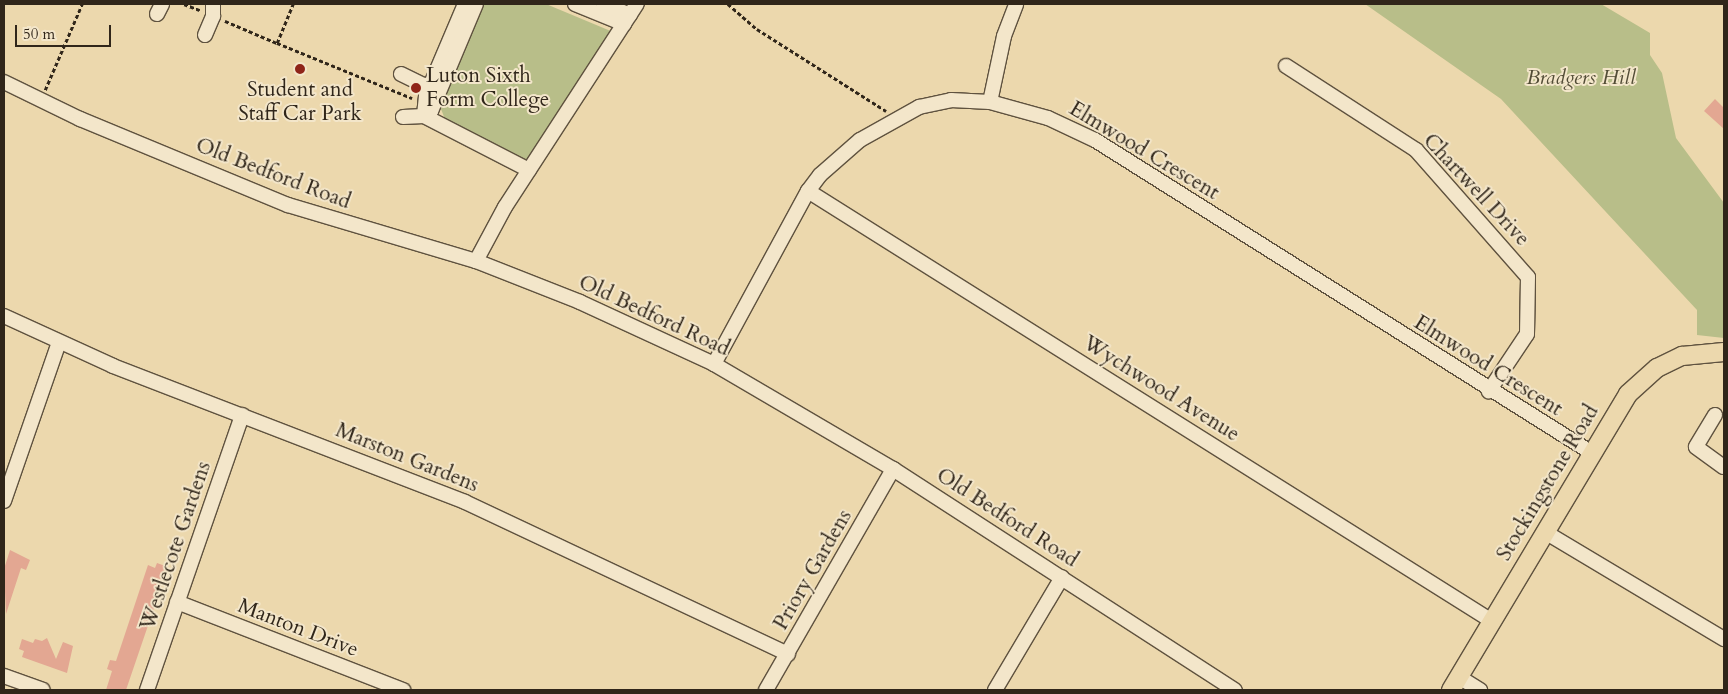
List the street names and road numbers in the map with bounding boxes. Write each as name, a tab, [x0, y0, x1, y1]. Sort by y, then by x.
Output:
street label: Elmwood Crescent	[1064, 96, 1224, 206]
street label: Chartwell Drive	[1418, 129, 1534, 251]
street label: Old Bedford Road	[192, 133, 354, 215]
street label: Old Bedford Road	[575, 270, 733, 362]
street label: Elmwood Crescent	[1409, 310, 1567, 422]
street label: Wychwood Avenue	[1078, 331, 1244, 447]
street label: Stockingstone Road	[1492, 401, 1604, 565]
street label: Marston Gardens	[332, 418, 482, 498]
street label: Westlecote Gardens	[135, 458, 217, 634]
street label: Old Bedford Road	[932, 463, 1082, 573]
street label: Priory Gardens	[768, 505, 858, 635]
street label: Manton Drive	[234, 593, 362, 663]

